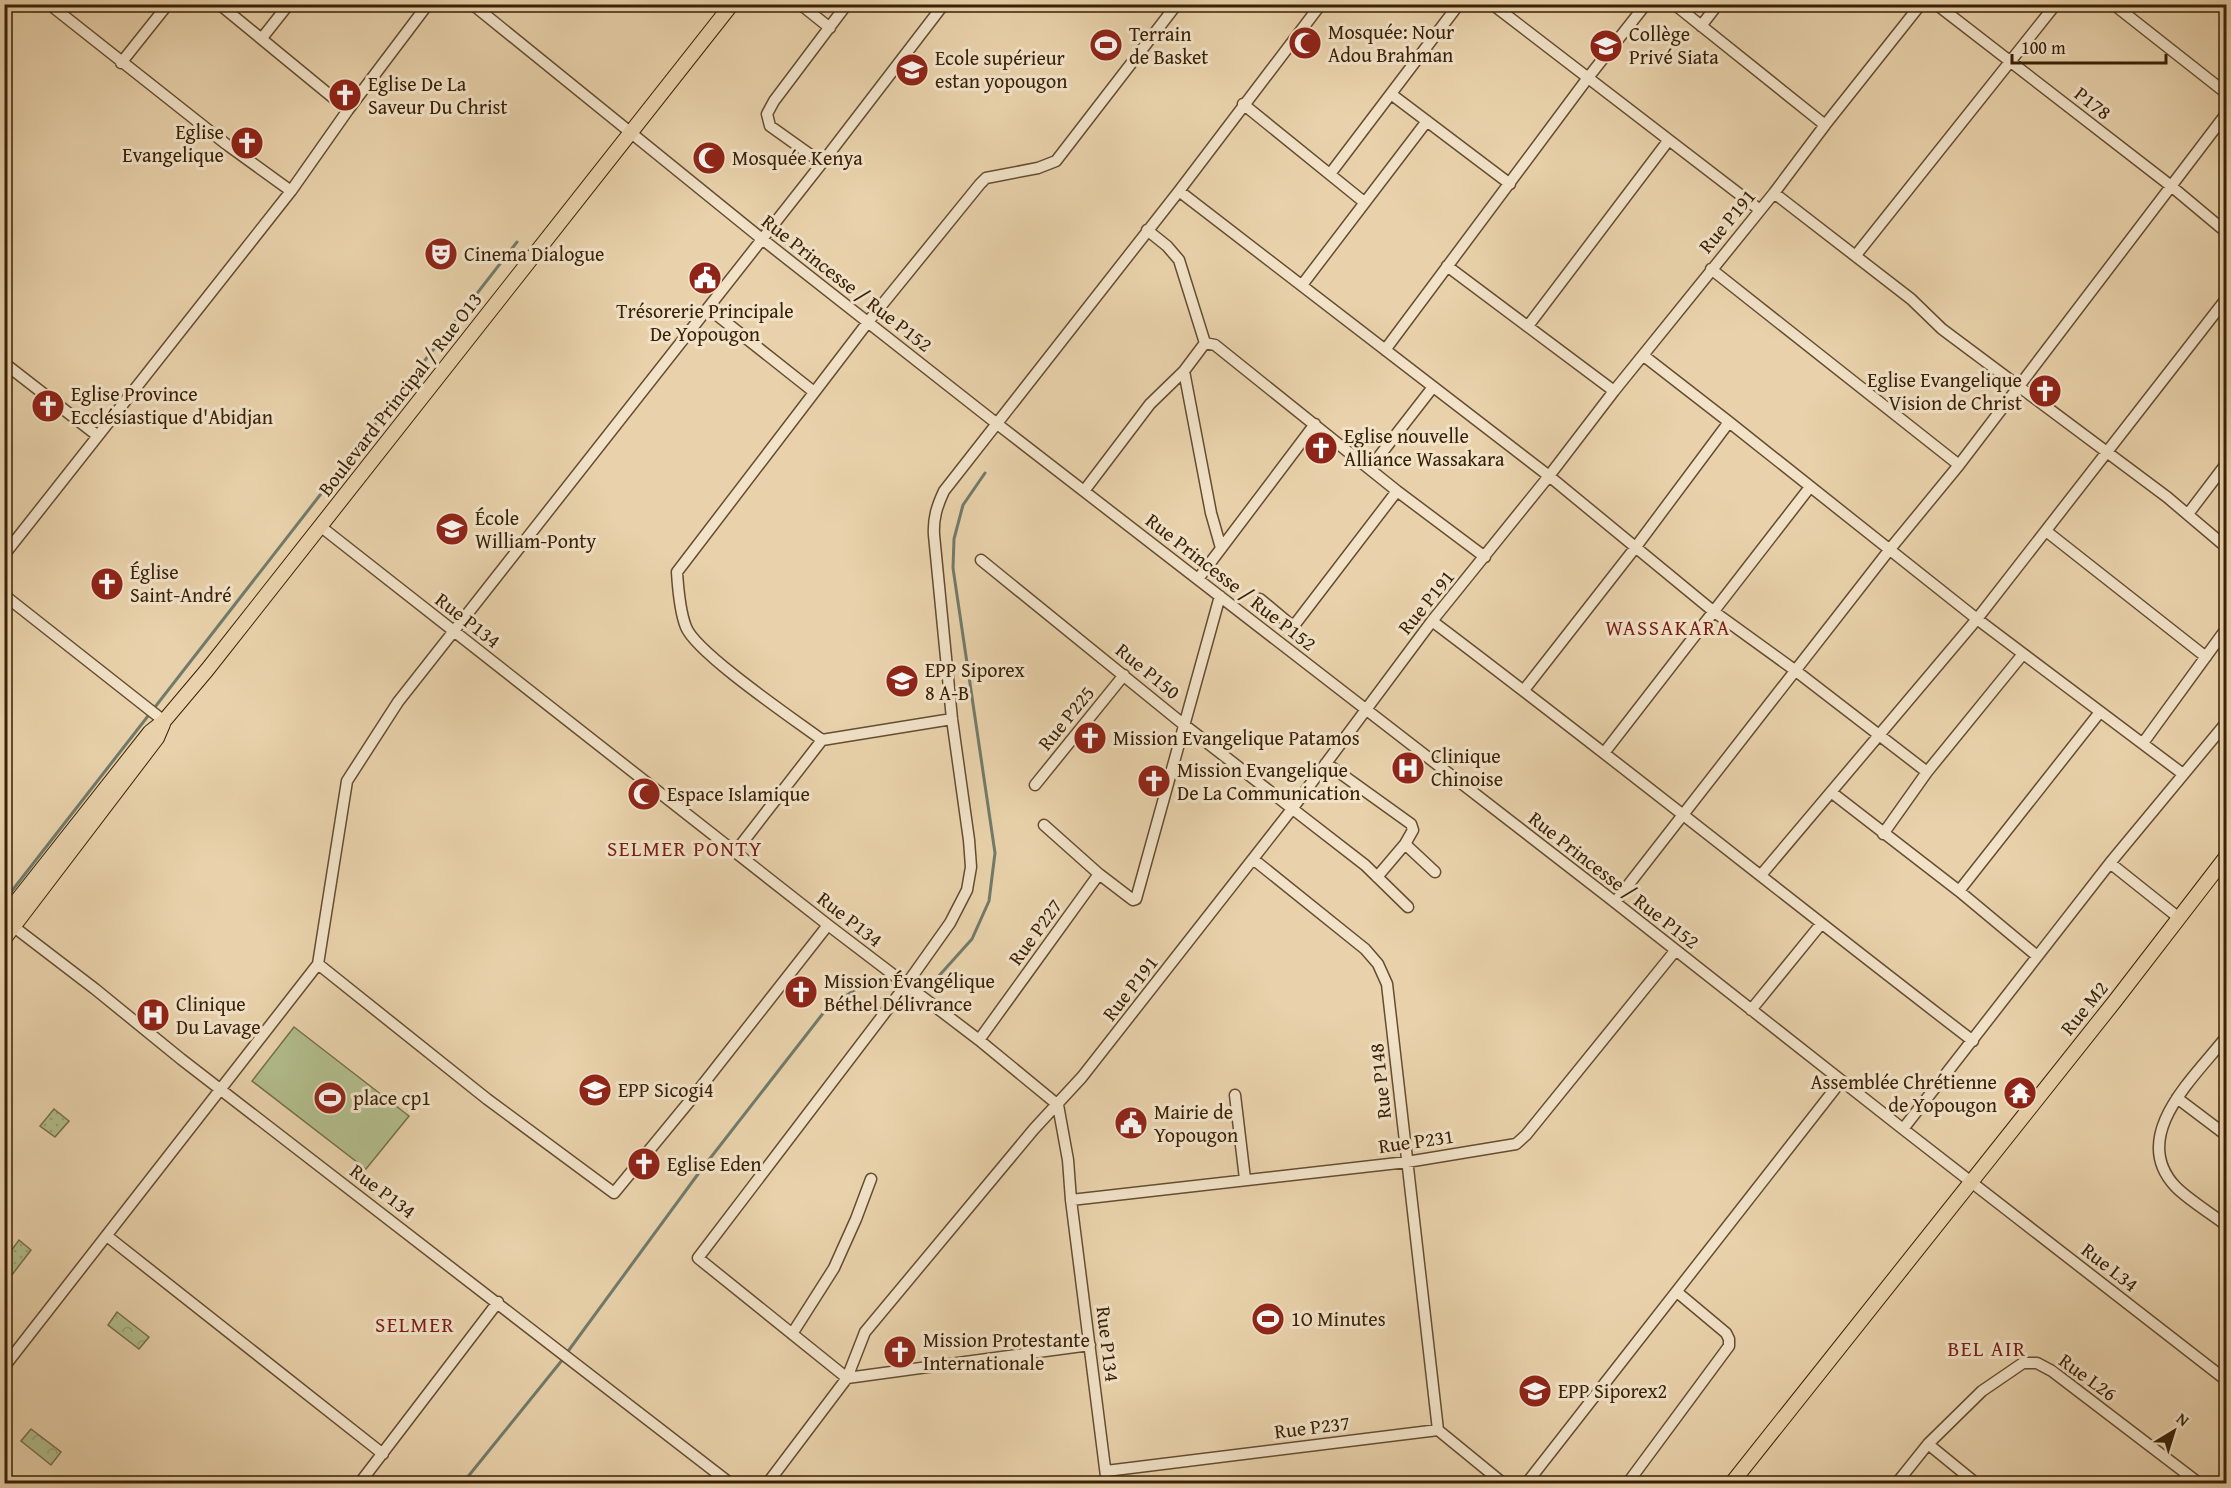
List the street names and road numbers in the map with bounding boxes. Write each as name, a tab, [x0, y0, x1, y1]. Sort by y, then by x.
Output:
street label: P178	[2069, 79, 2118, 126]
street label: Rue P191	[1691, 182, 1762, 259]
street label: Rue Princesse / Rue P152	[756, 207, 939, 359]
street label: Boulevard Principal / Rue O13	[311, 286, 488, 502]
street label: Rue Princesse / Rue P152	[1140, 506, 1323, 658]
street label: Rue P191	[1391, 563, 1461, 640]
street label: Rue P134	[430, 585, 507, 654]
street label: Rue P150	[1110, 636, 1187, 706]
street label: Rue P225	[1031, 679, 1101, 756]
street label: Rue Princesse / Rue P152	[1523, 804, 1706, 956]
street label: Rue P134	[812, 884, 889, 953]
street label: Rue P227	[1001, 893, 1069, 971]
street label: Rue P191	[1095, 949, 1164, 1026]
street label: Rue M2	[2053, 974, 2114, 1041]
street label: Rue P148	[1361, 1042, 1398, 1120]
street label: Rue P231	[1376, 1121, 1455, 1160]
street label: Rue P134	[344, 1156, 422, 1225]
street label: Rue L34	[2076, 1235, 2145, 1298]
street label: Rue P134	[1089, 1305, 1128, 1383]
street label: Rue L26	[2053, 1346, 2123, 1407]
street label: Rue P237	[1273, 1407, 1351, 1446]

